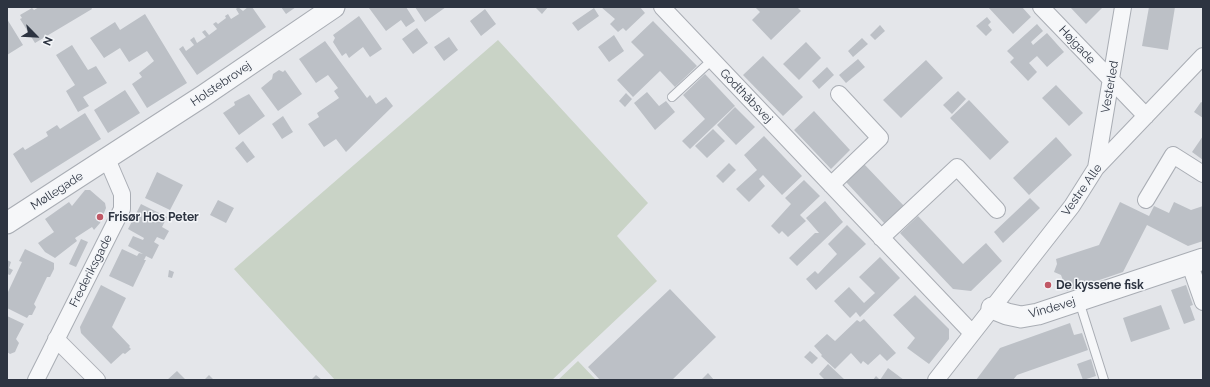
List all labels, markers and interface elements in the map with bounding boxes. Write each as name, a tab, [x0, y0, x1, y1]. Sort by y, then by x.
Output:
north arrow	[16, 16, 56, 56]
street label: Højgade	[1056, 23, 1098, 67]
text: N	[40, 35, 55, 48]
street label: Holstebrovej	[188, 58, 254, 110]
street label: Vesterled	[1098, 60, 1122, 114]
street label: Godthåbsvej	[717, 66, 775, 126]
street label: Vestre Alle	[1059, 161, 1105, 219]
street label: Møllegade	[28, 169, 86, 213]
place label: Frisør Hos Peter	[108, 210, 199, 224]
marker: Frisør Hos Peter	[95, 212, 105, 222]
street label: Frederiksgade	[67, 232, 115, 310]
place label: De kyssene fisk	[1056, 278, 1144, 292]
marker: De kyssene fisk	[1043, 280, 1053, 290]
street label: Vindevej	[1027, 294, 1077, 322]

